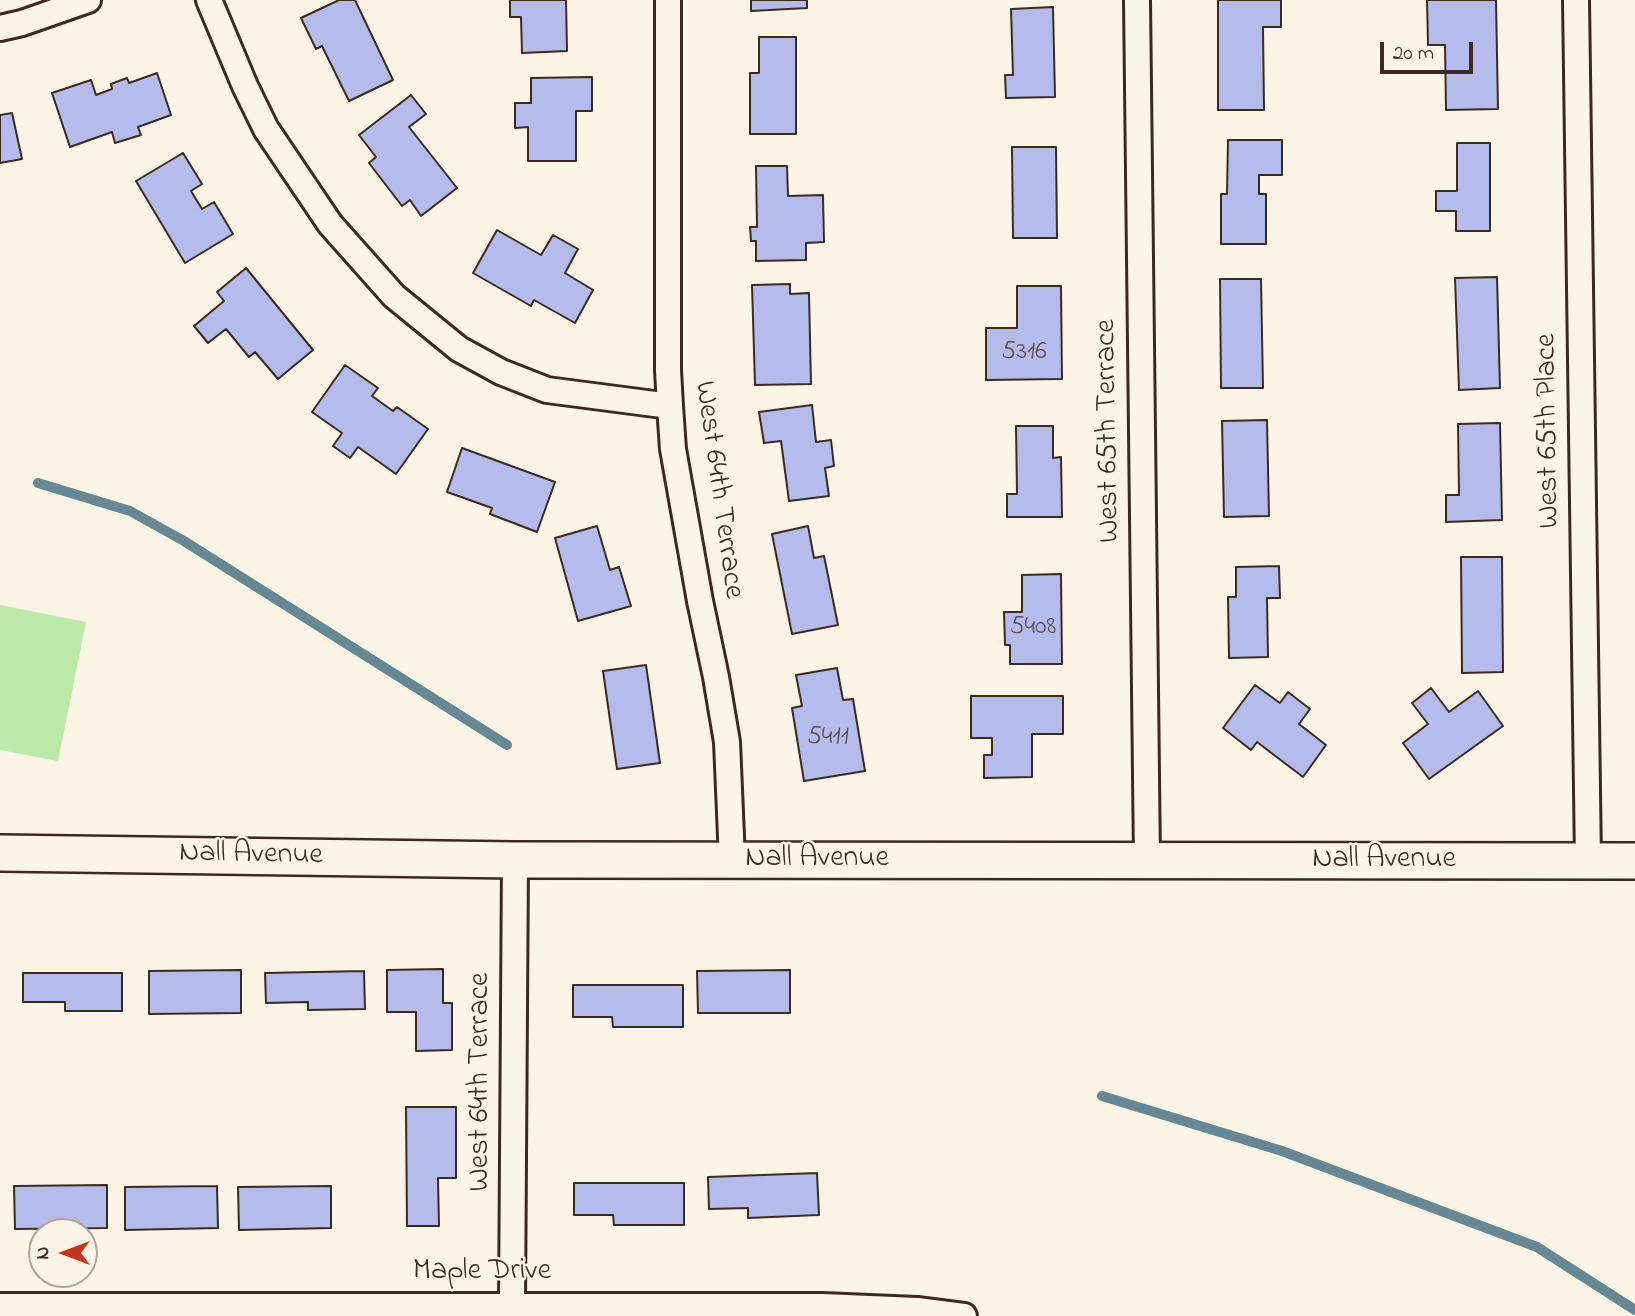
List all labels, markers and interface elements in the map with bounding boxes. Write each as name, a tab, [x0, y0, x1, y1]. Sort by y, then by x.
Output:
scale bar	[1383, 28, 1476, 72]
text: 20 m	[1393, 39, 1434, 69]
street label: West 65th Terrace	[1090, 319, 1130, 543]
street label: West 65th Place	[1530, 333, 1570, 529]
house number: 5316	[1001, 338, 1047, 370]
street label: West 64th Terrace	[684, 379, 750, 601]
house number: 5408	[1010, 613, 1056, 645]
house number: 5411	[807, 723, 849, 755]
street label: Nall Avenue	[179, 837, 323, 875]
street label: Nall Avenue	[745, 842, 889, 878]
street label: Nall Avenue	[1312, 843, 1456, 879]
street label: West 64th Terrace	[464, 972, 500, 1192]
north arrow	[28, 1218, 98, 1288]
text: N	[30, 1247, 57, 1259]
street label: Maple Drive	[413, 1255, 551, 1291]

